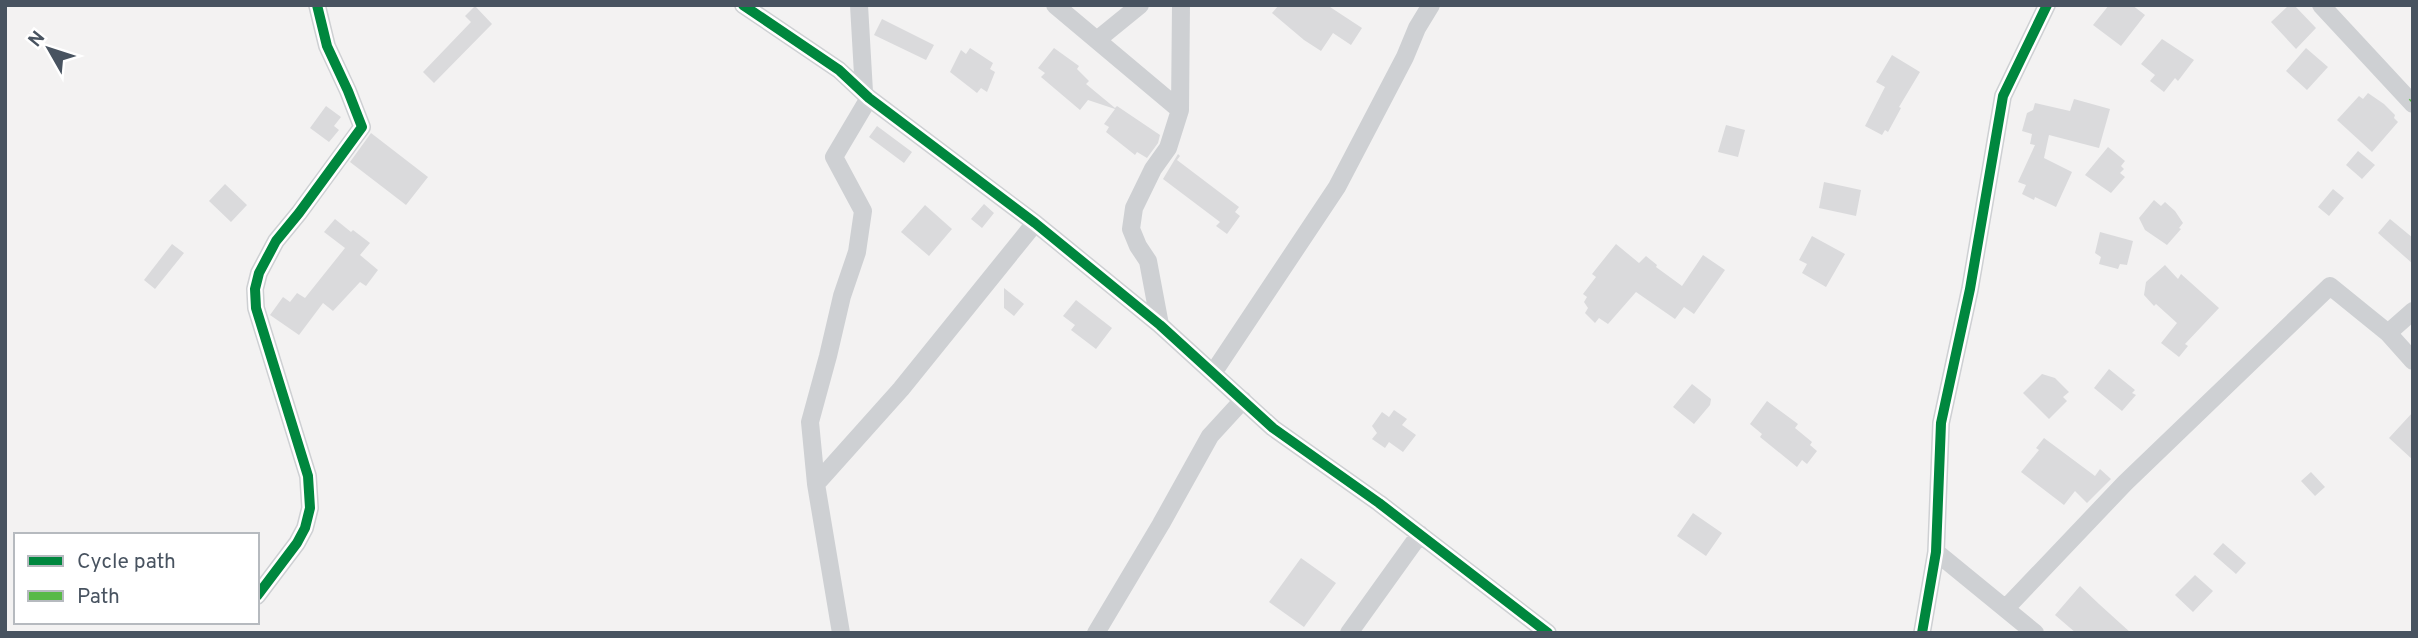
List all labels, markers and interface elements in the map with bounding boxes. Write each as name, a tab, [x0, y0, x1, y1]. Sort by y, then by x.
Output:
north arrow	[14, 14, 84, 84]
text: N	[24, 27, 51, 52]
legend	[14, 533, 259, 624]
text: Cycle path	[77, 549, 176, 576]
text: Path	[77, 584, 120, 611]

